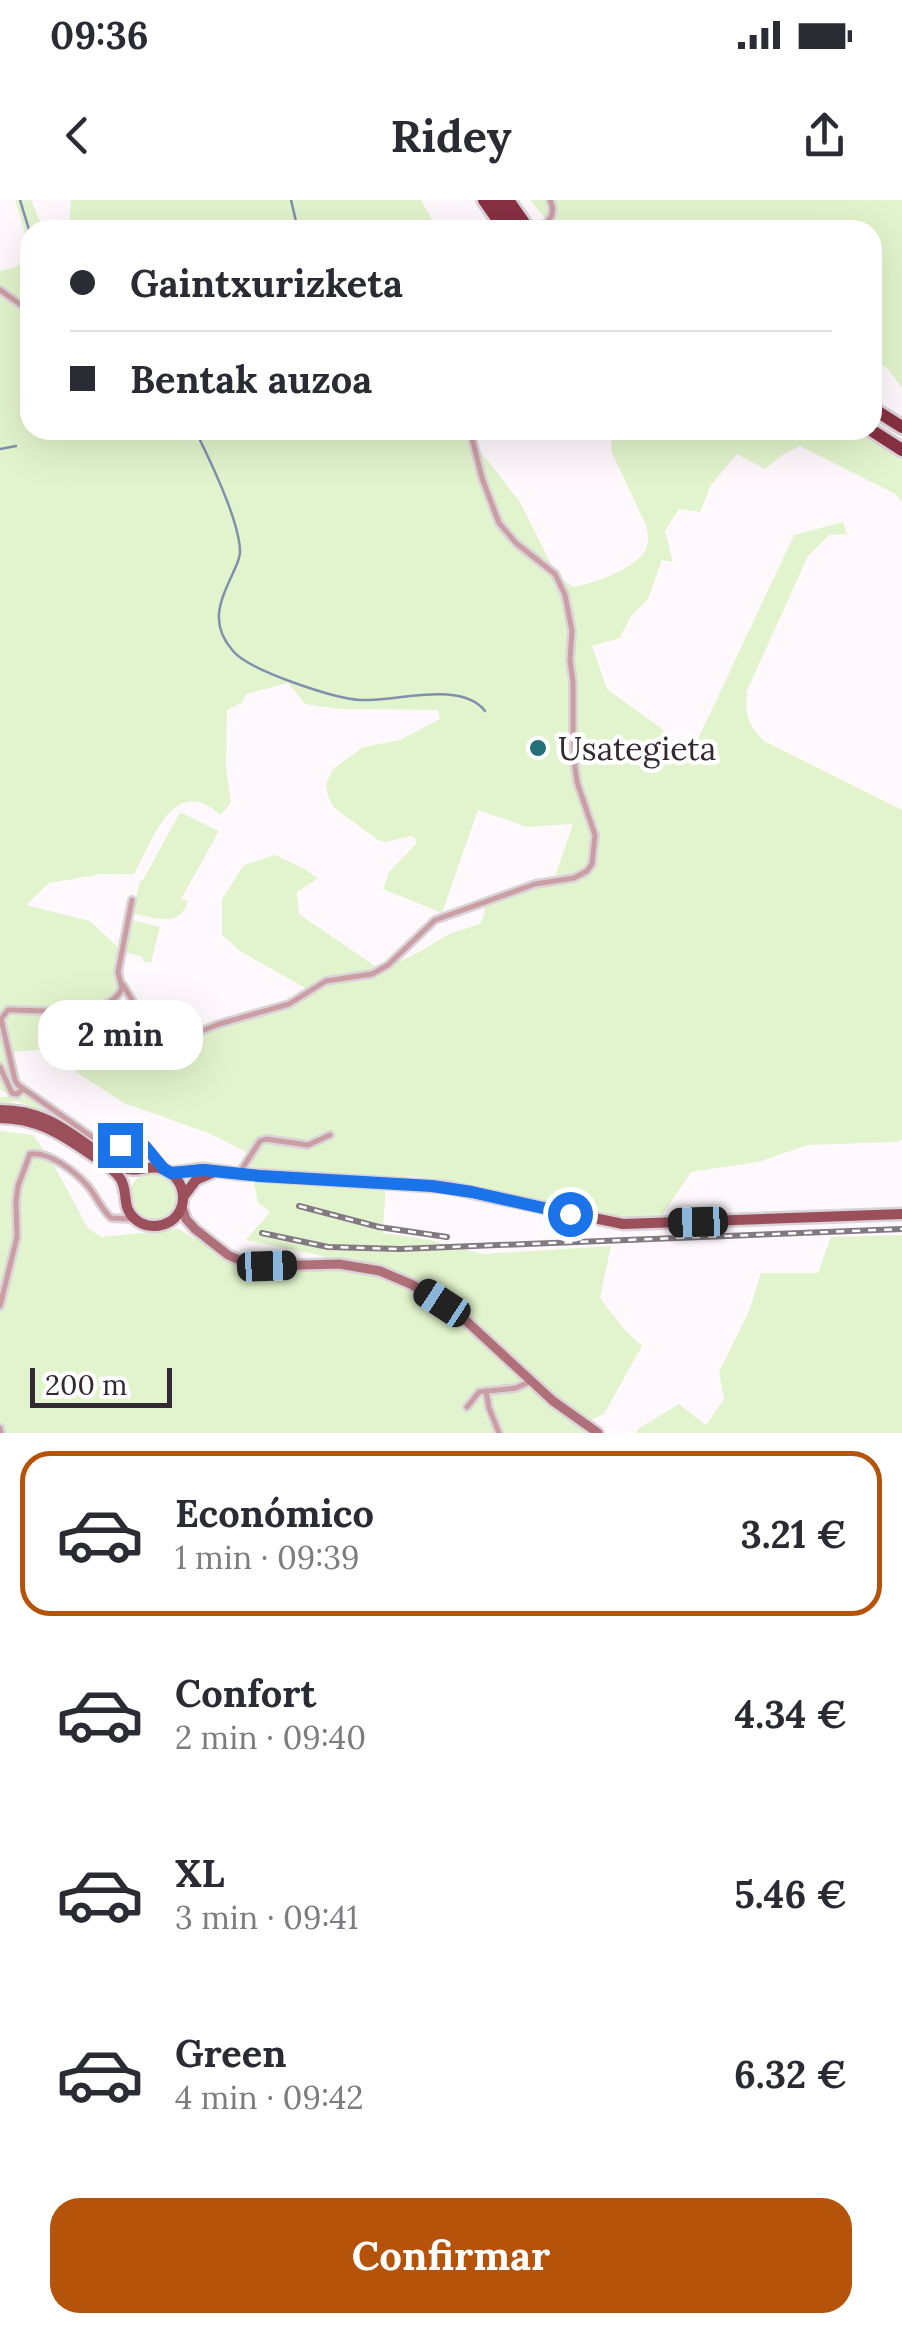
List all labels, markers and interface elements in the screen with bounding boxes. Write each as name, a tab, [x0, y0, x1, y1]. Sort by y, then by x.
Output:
text: 09:36	[50, 11, 149, 59]
text: Ridey	[390, 107, 512, 164]
icon: back	[50, 108, 105, 163]
icon: share	[797, 108, 852, 163]
text: Gaintxurizketa	[130, 259, 403, 307]
text: Bentak auzoa	[130, 355, 372, 403]
place label: Usategieta	[558, 728, 716, 769]
marker: Usategieta	[527, 737, 549, 759]
callout: 2 min	[38, 1000, 202, 1070]
text: 2 min	[78, 1014, 163, 1055]
route end	[98, 1123, 143, 1168]
route start	[548, 1192, 593, 1237]
car	[667, 1206, 729, 1238]
car	[236, 1250, 298, 1282]
car	[409, 1274, 475, 1332]
scale bar	[30, 1363, 172, 1408]
text: 200 m	[45, 1367, 127, 1403]
icon: car	[55, 1489, 145, 1579]
text: Económico	[175, 1489, 374, 1537]
text: 3.21 €	[740, 1510, 847, 1558]
text: 1 min · 09:39	[175, 1537, 360, 1578]
icon: car	[55, 1669, 145, 1759]
text: Confort	[175, 1669, 316, 1717]
text: 4.34 €	[735, 1690, 847, 1738]
text: 2 min · 09:40	[175, 1717, 366, 1758]
icon: car	[55, 1849, 145, 1939]
text: XL	[175, 1849, 225, 1897]
text: 5.46 €	[734, 1870, 847, 1918]
text: 3 min · 09:41	[175, 1897, 358, 1938]
icon: car	[55, 2029, 145, 2119]
text: Green	[175, 2029, 287, 2077]
text: 6.32 €	[734, 2050, 847, 2098]
text: 4 min · 09:42	[175, 2077, 364, 2118]
button: Confirmar	[50, 2198, 852, 2313]

